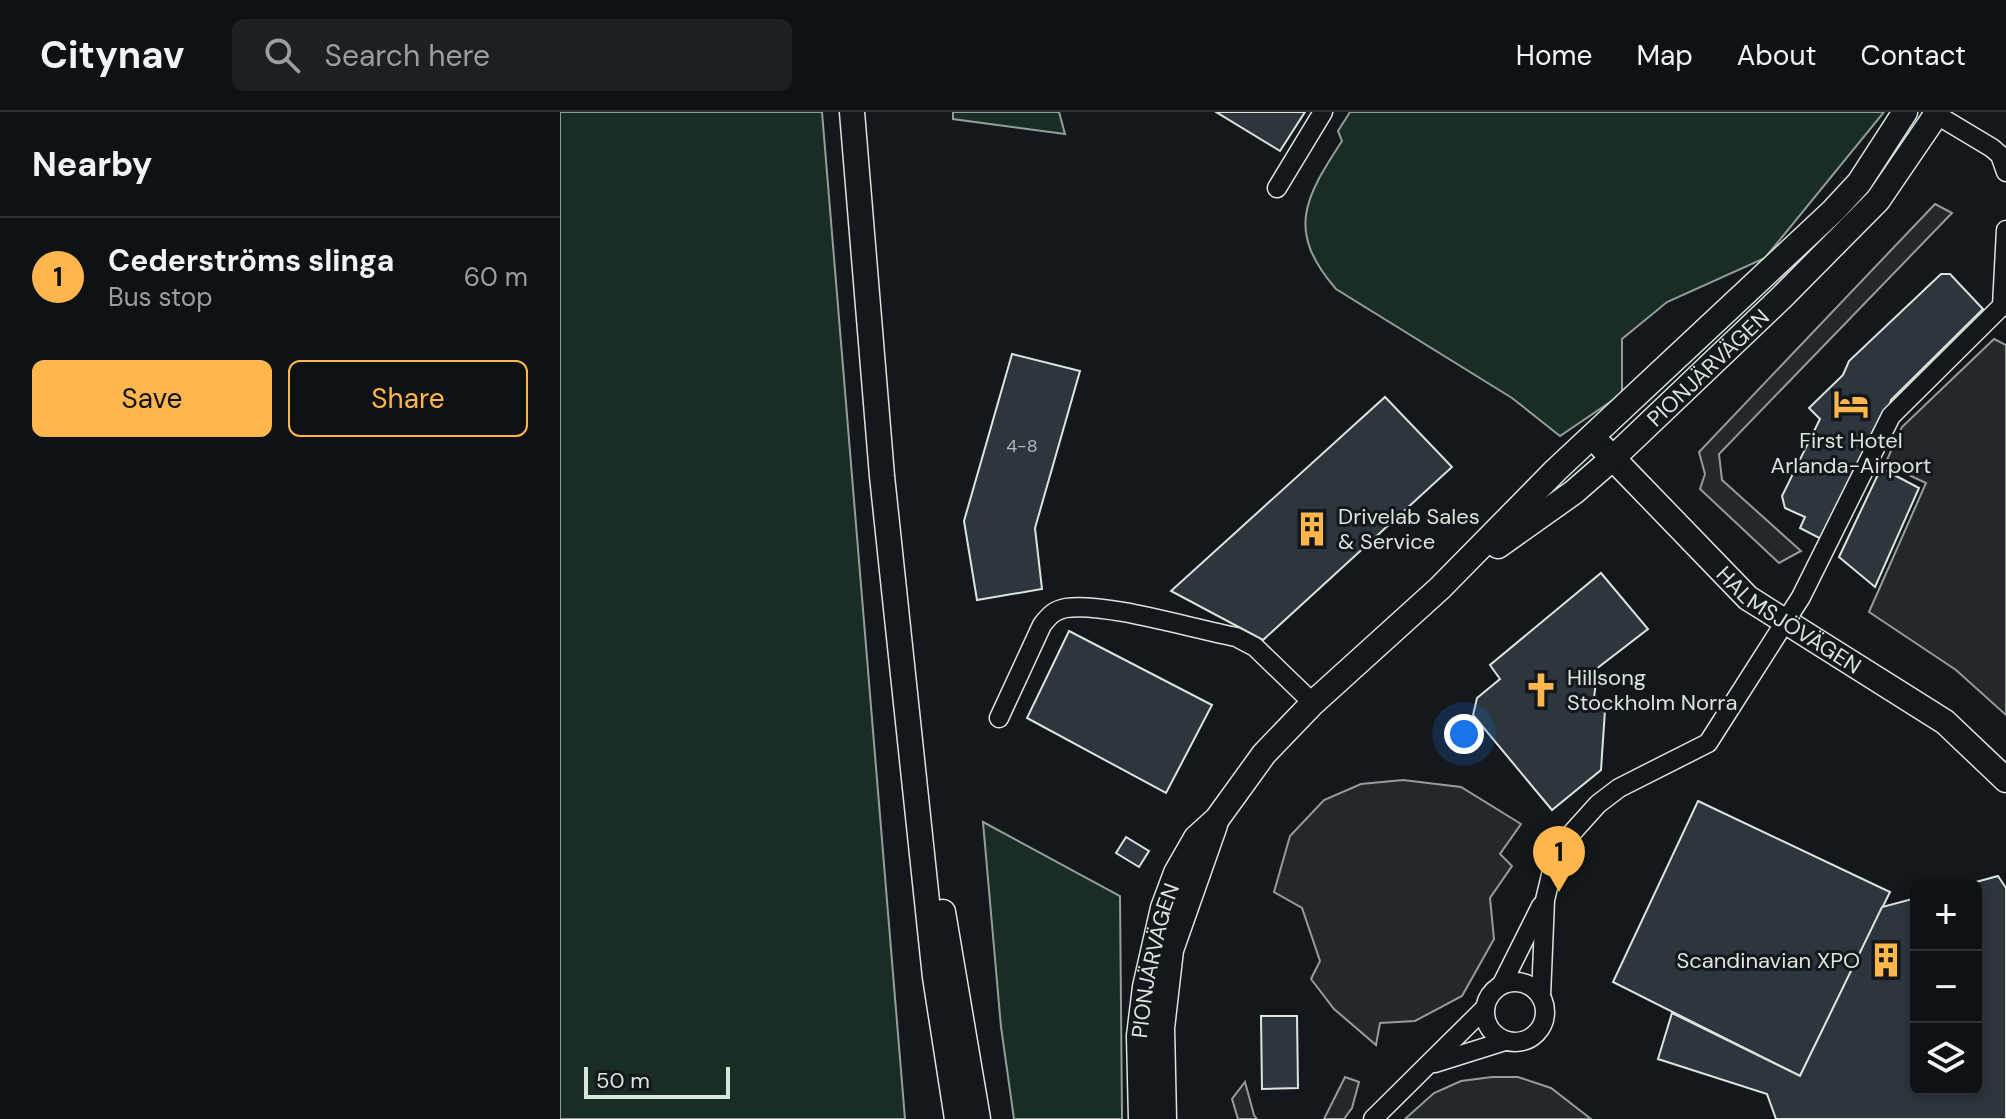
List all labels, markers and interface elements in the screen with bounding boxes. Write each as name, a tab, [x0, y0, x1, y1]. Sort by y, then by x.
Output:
search box	[232, 19, 792, 91]
text: Citynav	[40, 30, 184, 80]
icon: search	[260, 33, 304, 77]
text: Search here	[324, 36, 490, 75]
text: Home	[1516, 37, 1592, 74]
text: Map	[1636, 37, 1693, 74]
text: About	[1737, 37, 1816, 74]
text: Contact	[1860, 37, 1966, 74]
text: Nearby	[32, 142, 152, 187]
text: Cederströms slinga	[108, 241, 394, 280]
text: 1	[53, 260, 63, 294]
text: 60 m	[464, 260, 528, 294]
text: Bus stop	[108, 280, 213, 314]
street label: PIONJÄRVÄGEN	[1641, 303, 1775, 433]
button: Save	[32, 360, 272, 437]
button: Share	[288, 360, 528, 437]
hotel icon: First Hotel Arlanda-Airport	[1832, 385, 1870, 423]
place label: First Hotel Arlanda-Airport	[1771, 426, 1931, 480]
house number: 4-8	[1006, 434, 1038, 458]
place label: Drivelab Sales & Service	[1338, 502, 1480, 556]
building icon: Drivelab Sales & Service	[1293, 510, 1331, 548]
street label: HALMSJÖVÄGEN	[1710, 560, 1867, 680]
place label: Hillsong Stockholm Norra	[1567, 663, 1737, 717]
church icon: Hillsong Stockholm Norra	[1522, 671, 1560, 709]
your location	[1444, 714, 1484, 754]
pin: 1	[1533, 826, 1585, 892]
street label: PIONJÄRVÄGEN	[1124, 879, 1186, 1040]
map controls	[1910, 879, 1982, 1095]
button: +	[1910, 879, 1982, 951]
building icon: Scandinavian XPO	[1867, 941, 1905, 979]
place label: Scandinavian XPO	[1676, 946, 1860, 975]
button: −	[1910, 951, 1982, 1023]
button: layers	[1910, 1023, 1982, 1095]
scale bar	[584, 1063, 730, 1099]
text: 50 m	[596, 1066, 650, 1095]

